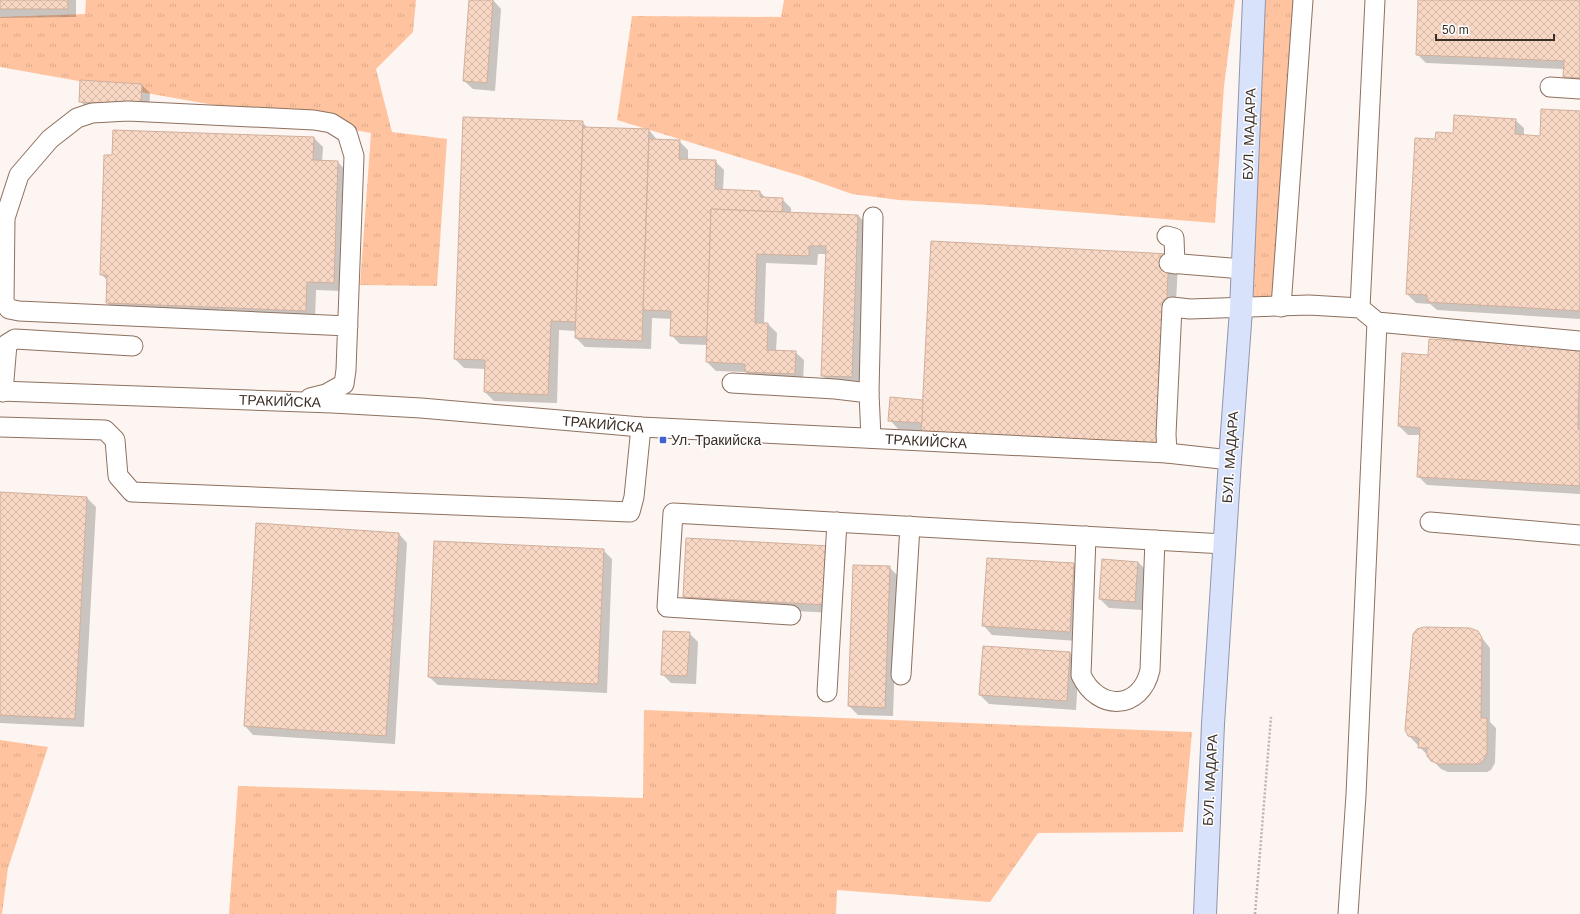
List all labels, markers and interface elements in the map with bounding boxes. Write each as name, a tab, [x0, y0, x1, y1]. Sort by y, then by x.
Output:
scale bar	[1436, 16, 1554, 42]
text: 50 m	[1442, 23, 1469, 37]
street label: БУЛ. МАДАРА	[1239, 87, 1259, 180]
street label: ТРАКИЙСКА	[239, 391, 322, 410]
street label: БУЛ. МАДАРА	[1219, 410, 1241, 504]
street label: ТРАКИЙСКА	[561, 411, 645, 436]
street label: ТРАКИЙСКА	[885, 430, 968, 451]
place label: Ул. Тракийска	[671, 432, 761, 448]
marker: Ул. Тракийска	[658, 435, 668, 445]
street label: БУЛ. МАДАРА	[1200, 733, 1220, 827]

